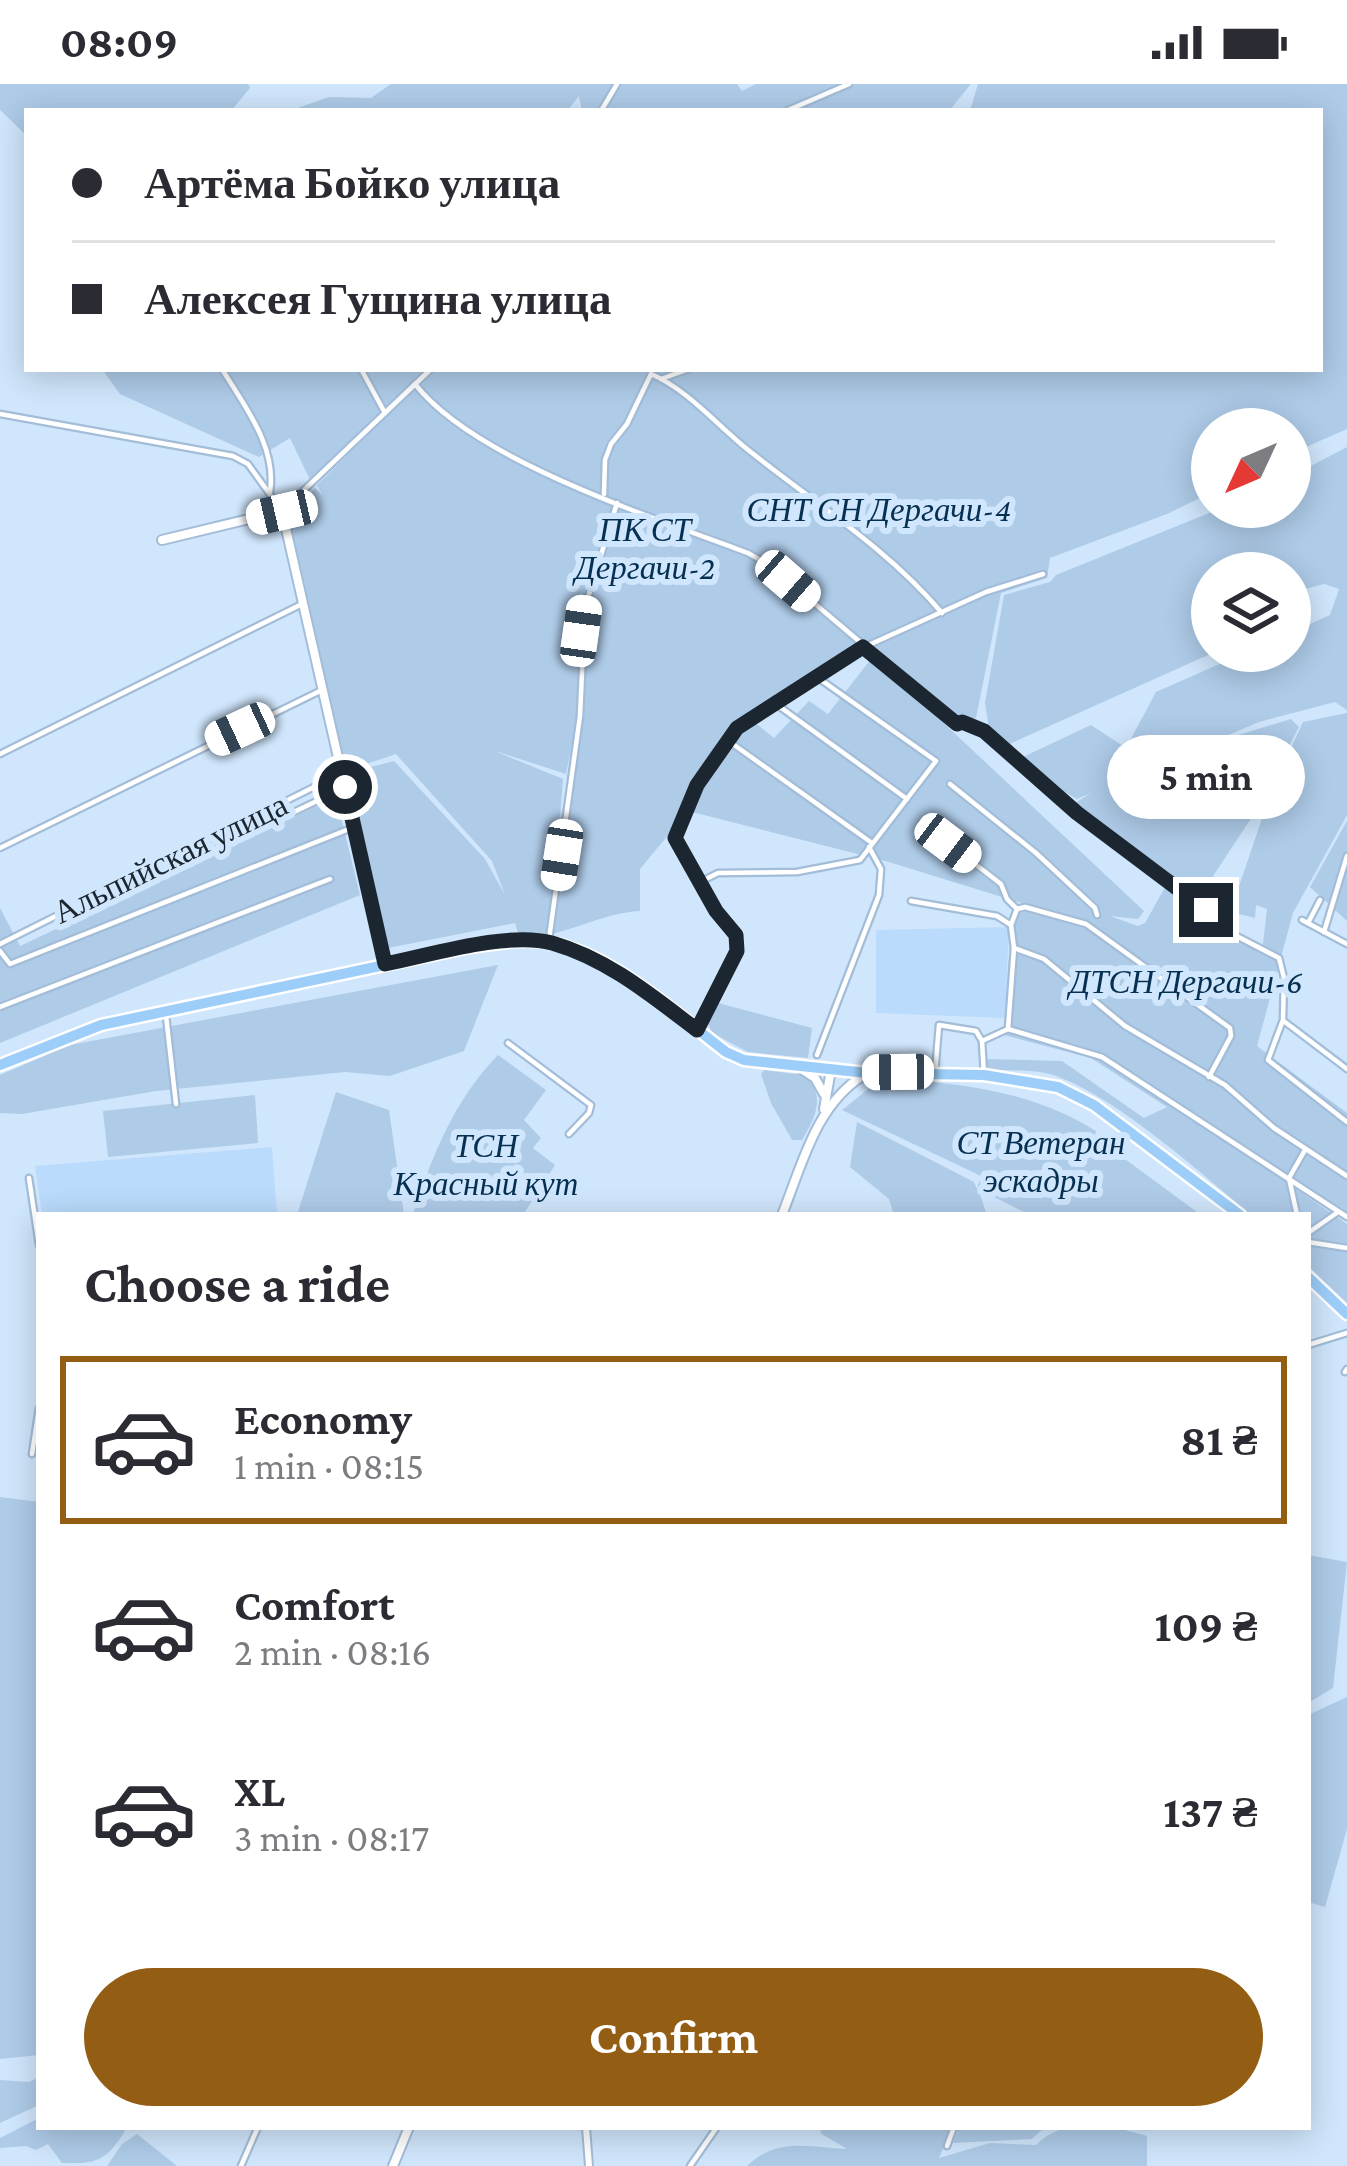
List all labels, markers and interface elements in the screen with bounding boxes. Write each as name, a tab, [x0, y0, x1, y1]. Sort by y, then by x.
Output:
text: 08:09	[60, 17, 178, 67]
text: Артёма Бойко улица	[144, 158, 560, 208]
text: Алексея Гущина улица	[144, 274, 611, 324]
north arrow	[1191, 408, 1311, 528]
map controls	[1191, 408, 1311, 672]
car	[243, 486, 321, 538]
park label: СНТ СН Дергачи-4	[747, 491, 1011, 528]
park label: ПК СТ Дергачи-2	[572, 511, 715, 586]
car	[749, 544, 827, 618]
button: layers	[1191, 552, 1311, 672]
car	[558, 593, 604, 669]
car	[200, 697, 280, 761]
callout: 5 min	[1107, 736, 1305, 820]
text: 5 min	[1159, 755, 1253, 798]
route start	[318, 760, 372, 814]
street label: Альпийская улица	[47, 785, 293, 931]
car	[908, 807, 988, 879]
car	[539, 817, 585, 893]
route end	[1179, 883, 1233, 937]
park label: ДТСН Дергачи-6	[1066, 963, 1303, 1000]
car	[862, 1053, 934, 1091]
park label: СТ Ветеран эскадры	[957, 1124, 1125, 1199]
park label: ТСН Красный кут	[393, 1127, 578, 1202]
text: Choose a ride	[84, 1254, 390, 1314]
icon: car	[90, 1386, 198, 1494]
text: Economy	[234, 1394, 412, 1444]
text: 81 ₴	[1180, 1415, 1257, 1465]
text: 1 min · 08:15	[234, 1444, 424, 1487]
icon: car	[90, 1572, 198, 1680]
text: Comfort	[234, 1580, 395, 1630]
text: 109 ₴	[1155, 1601, 1257, 1651]
text: 2 min · 08:16	[234, 1630, 431, 1673]
icon: car	[90, 1758, 198, 1866]
text: XL	[234, 1766, 285, 1816]
text: 137 ₴	[1163, 1787, 1257, 1837]
text: 3 min · 08:17	[234, 1816, 429, 1859]
button: Confirm	[84, 1968, 1263, 2106]

